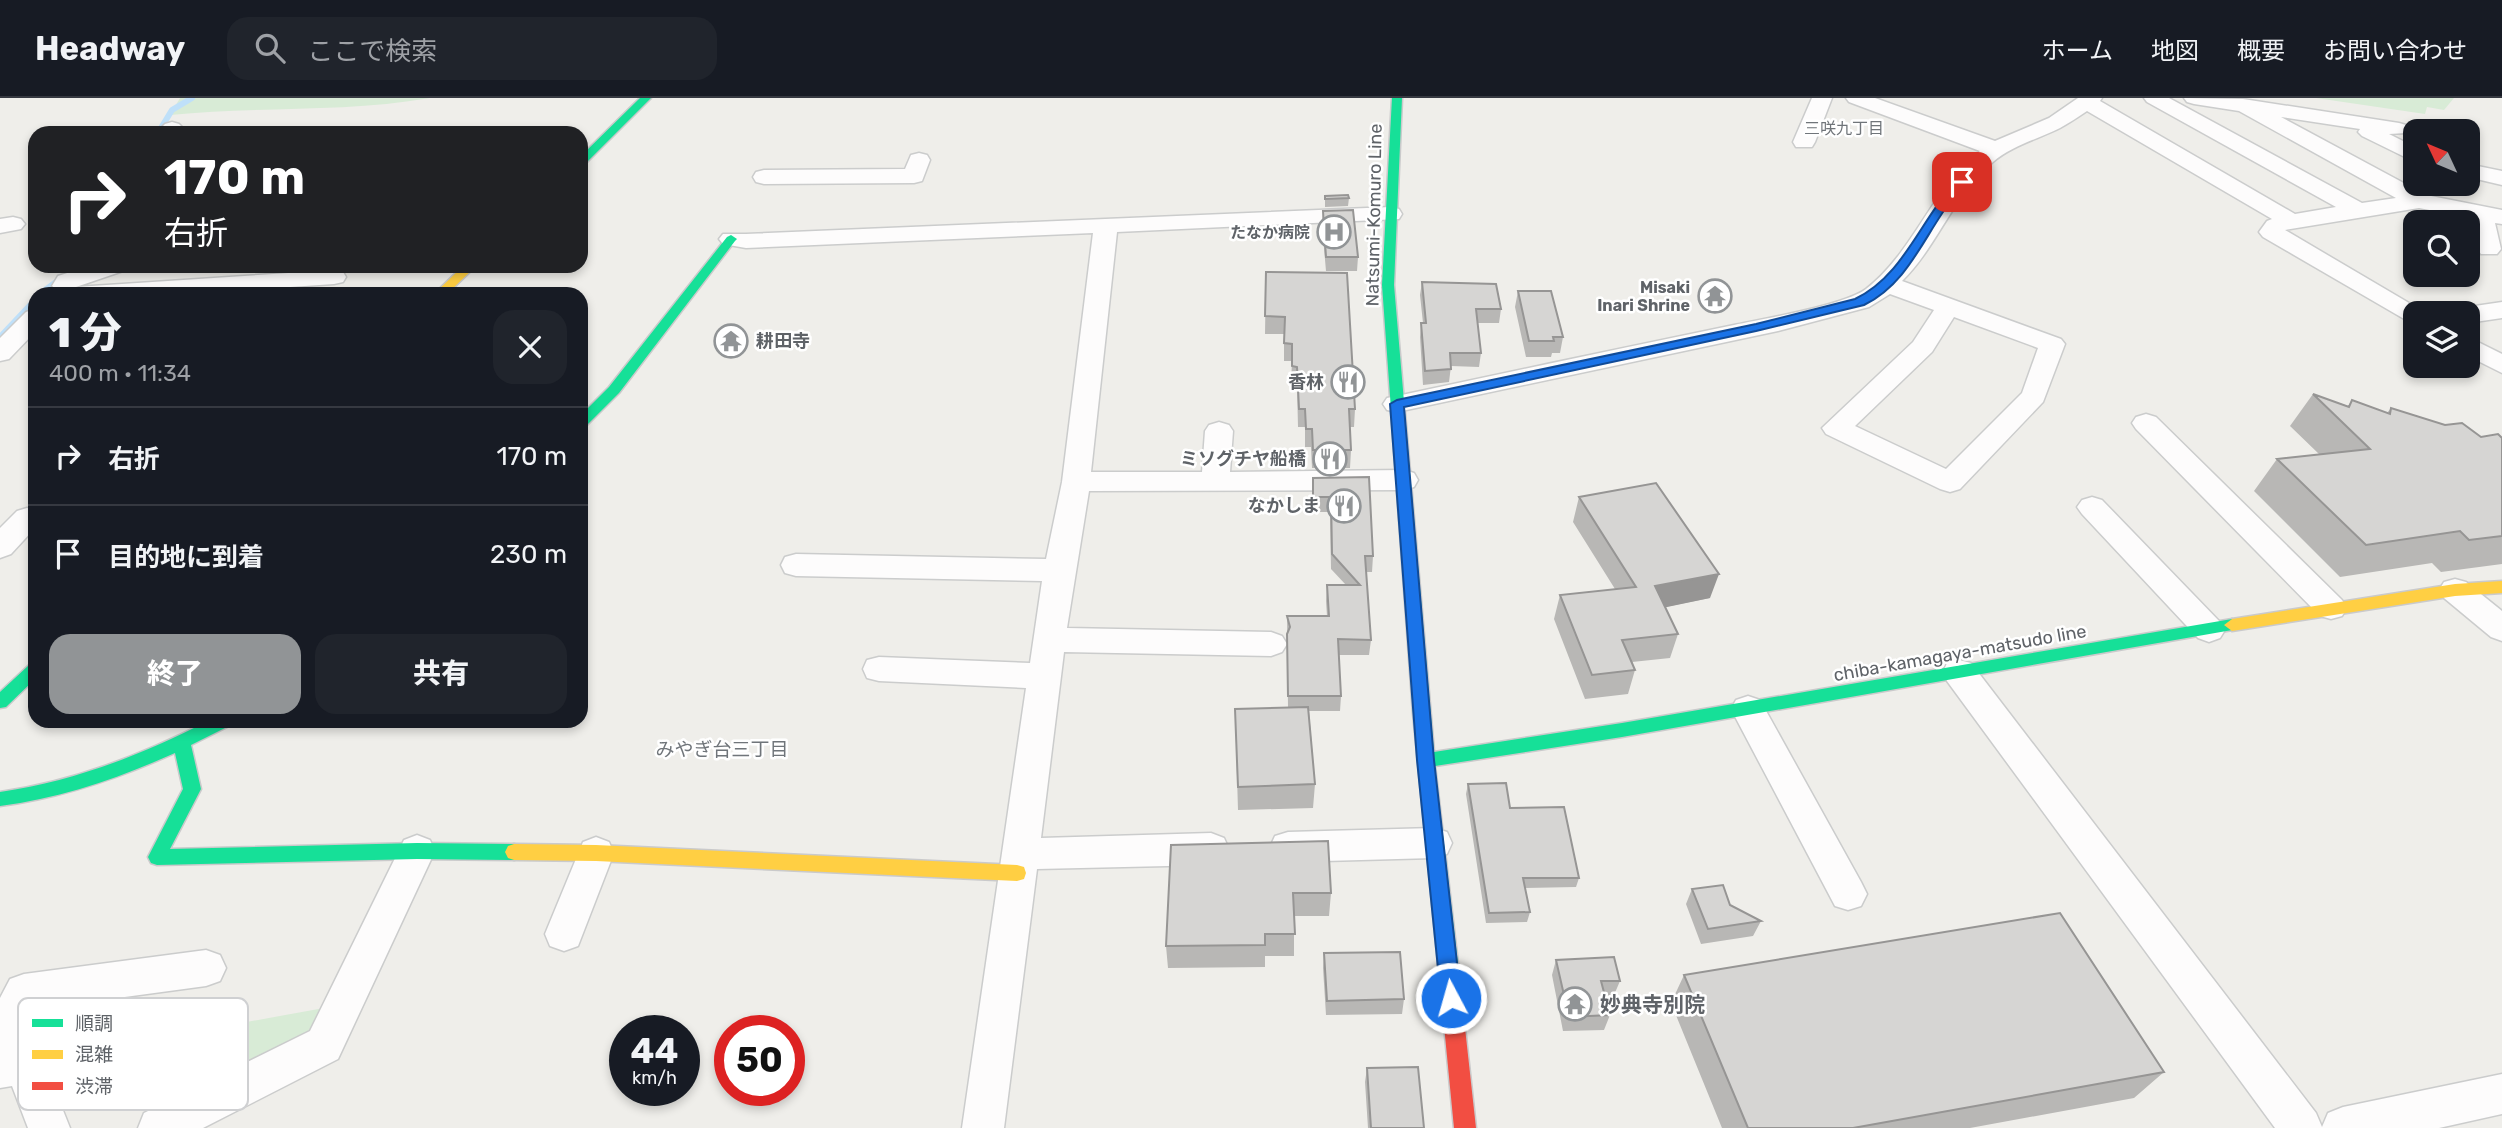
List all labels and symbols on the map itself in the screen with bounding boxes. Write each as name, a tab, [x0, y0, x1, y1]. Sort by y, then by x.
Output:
district label: 三咲九丁目	[1804, 119, 1884, 138]
north arrow	[2403, 119, 2480, 196]
street label: Natsumi-Komuro Line	[1361, 123, 1387, 307]
pin	[1932, 152, 1992, 212]
hospital icon: たなか病院	[1315, 213, 1353, 251]
place label: たなか病院	[1230, 223, 1310, 242]
temple icon: Misaki Inari Shrine	[1696, 277, 1734, 315]
place label: Misaki Inari Shrine	[1597, 278, 1690, 315]
temple icon: 耕田寺	[712, 322, 750, 360]
place label: 耕田寺	[756, 330, 810, 352]
restaurant icon: 香林	[1329, 363, 1367, 401]
place label: 香林	[1288, 371, 1324, 393]
restaurant icon: ミソグチヤ船橋	[1311, 440, 1349, 478]
place label: ミソグチヤ船橋	[1180, 448, 1306, 470]
restaurant icon: なかしま	[1325, 487, 1363, 525]
place label: なかしま	[1248, 495, 1320, 517]
street label: chiba-kamagaya-matsudo line	[1832, 620, 2088, 686]
district label: みやぎ台三丁目	[655, 738, 789, 761]
position arrow	[1414, 961, 1488, 1035]
temple icon: 妙典寺別院	[1556, 985, 1594, 1023]
place label: 妙典寺別院	[1600, 992, 1705, 1017]
legend	[18, 998, 248, 1110]
text: 順調	[75, 1012, 113, 1035]
speed limit sign: 50	[714, 1015, 805, 1106]
text: 混雑	[75, 1043, 113, 1066]
text: 渋滞	[75, 1075, 113, 1098]

